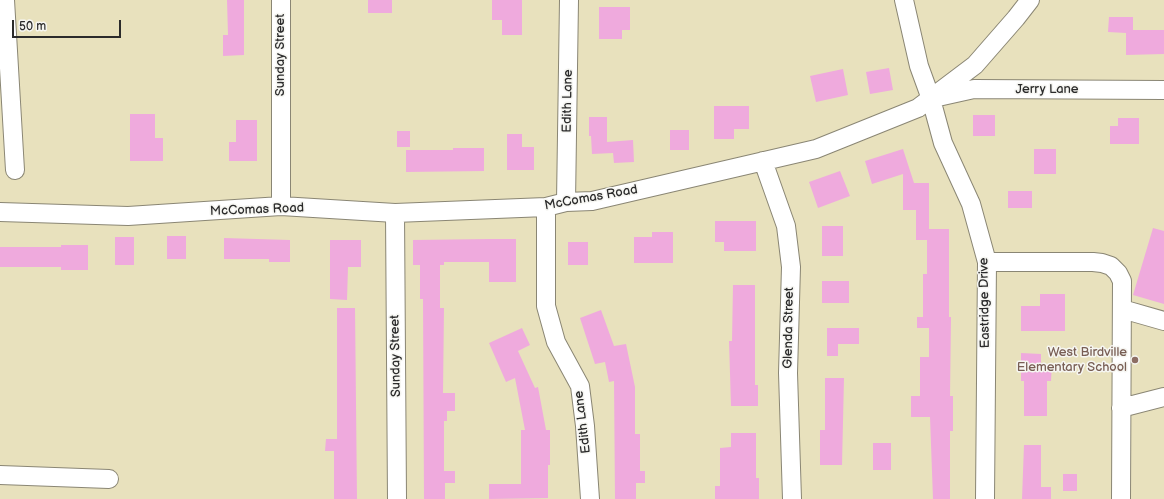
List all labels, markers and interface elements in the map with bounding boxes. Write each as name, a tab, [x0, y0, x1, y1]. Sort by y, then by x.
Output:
scale bar	[14, 12, 123, 38]
street label: Sunday Street	[273, 14, 289, 96]
text: 50 m	[19, 19, 46, 34]
street label: Edith Lane	[560, 69, 576, 133]
street label: Jerry Lane	[1015, 82, 1079, 98]
street label: McComas Road	[543, 182, 639, 214]
street label: McComas Road	[210, 201, 304, 219]
street label: Eastridge Drive	[976, 257, 994, 349]
street label: Glenda Street	[780, 287, 798, 369]
street label: Sunday Street	[387, 315, 405, 397]
place label: West Birdville Elementary School	[1017, 345, 1127, 376]
marker: West Birdville Elementary School	[1130, 355, 1140, 365]
street label: Edith Lane	[571, 390, 595, 454]

